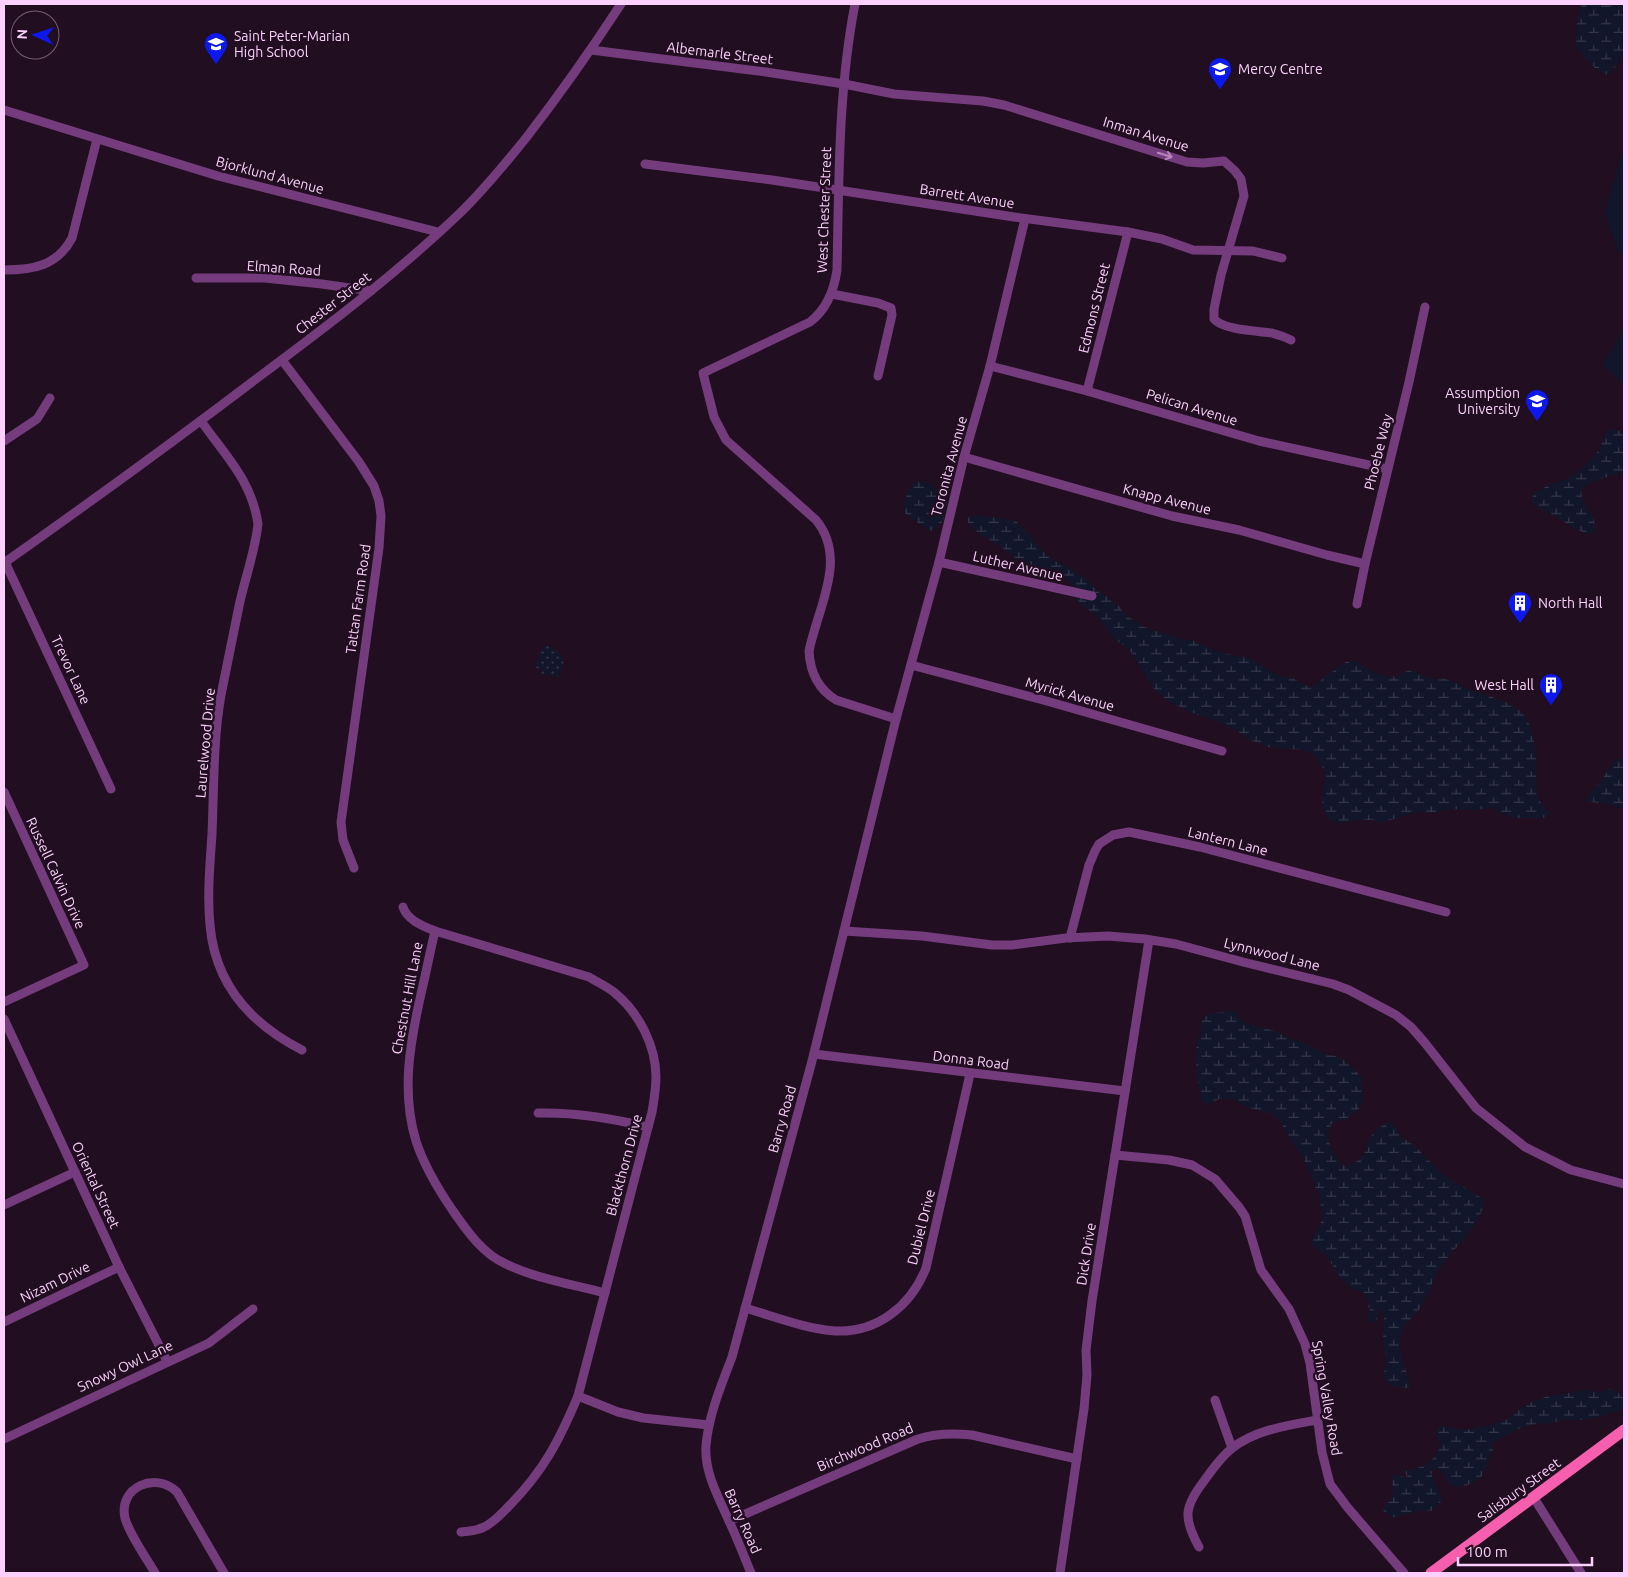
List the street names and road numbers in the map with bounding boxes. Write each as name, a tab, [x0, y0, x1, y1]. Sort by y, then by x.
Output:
street label: Albemarle Street	[666, 39, 775, 68]
street label: Inman Avenue	[1101, 113, 1191, 155]
street label: West Chester Street	[814, 146, 834, 273]
street label: Bjorklund Avenue	[214, 153, 326, 197]
street label: Barrett Avenue	[918, 181, 1016, 211]
street label: Elman Road	[246, 257, 322, 279]
street label: Edmons Street	[1075, 261, 1113, 355]
street label: Chester Street	[292, 268, 374, 337]
street label: Pelican Avenue	[1144, 385, 1240, 429]
street label: Phoebe Way	[1361, 412, 1395, 492]
street label: Toronita Avenue	[928, 414, 970, 518]
street label: Knapp Avenue	[1121, 480, 1213, 518]
street label: Tattan Farm Road	[342, 543, 374, 655]
street label: Luther Avenue	[971, 548, 1065, 584]
street label: Trevor Lane	[48, 633, 94, 707]
street label: Myrick Avenue	[1024, 674, 1116, 714]
street label: Laurelwood Drive	[192, 687, 218, 799]
street label: Russell Calvin Drive	[23, 815, 89, 931]
street label: Lantern Lane	[1186, 823, 1270, 859]
street label: Lynnwood Lane	[1222, 934, 1322, 974]
street label: Chestnut Hill Lane	[388, 940, 426, 1056]
street label: Donna Road	[932, 1047, 1010, 1073]
street label: Barry Road	[765, 1084, 799, 1154]
street label: Blackthorn Drive	[603, 1112, 645, 1218]
street label: Oriental Street	[69, 1139, 123, 1231]
street label: Dubiel Drive	[904, 1188, 938, 1266]
street label: Dick Drive	[1073, 1222, 1099, 1286]
street label: Nizam Drive	[18, 1258, 92, 1306]
street label: Snowy Owl Lane	[75, 1337, 175, 1395]
street label: Spring Valley Road	[1309, 1339, 1345, 1457]
street label: Birchwood Road	[814, 1420, 916, 1474]
street label: Salisbury Street	[1474, 1454, 1564, 1525]
street label: Barry Road	[722, 1486, 764, 1556]

